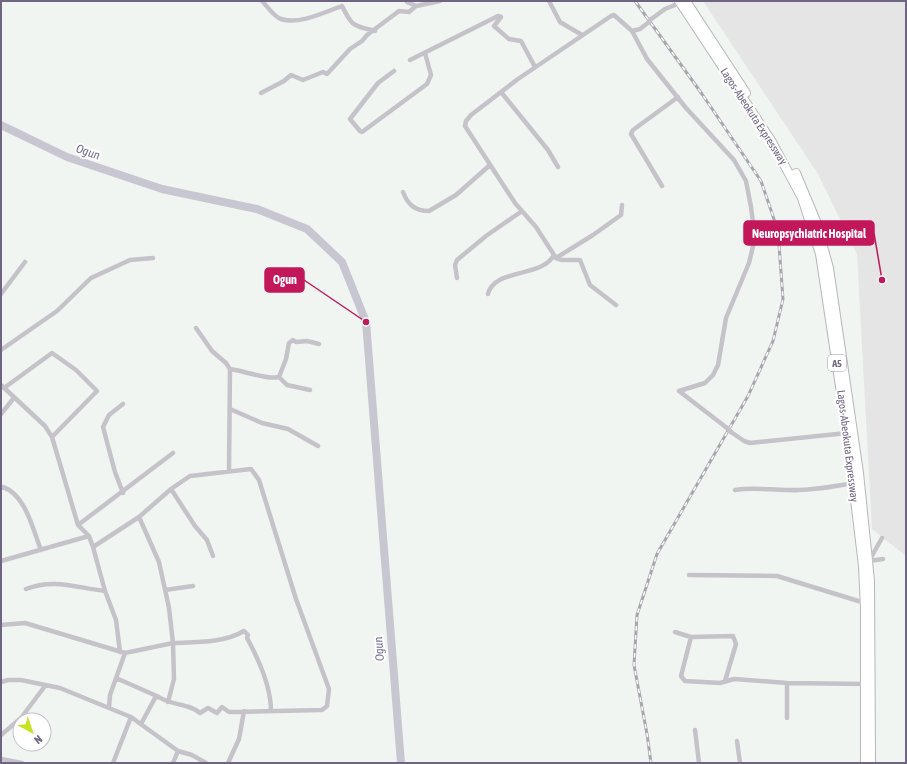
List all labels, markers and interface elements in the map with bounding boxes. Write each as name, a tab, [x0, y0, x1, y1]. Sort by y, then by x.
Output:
street label: Lagos-Abeokuta Expressway	[718, 65, 790, 167]
water label: Ogun	[74, 141, 102, 163]
callout: Neuropsychiatric Hospital	[744, 221, 874, 245]
text: Neuropsychiatric Hospital	[752, 227, 867, 241]
callout: Ogun	[265, 268, 304, 292]
text: Ogun	[273, 273, 297, 287]
road number: A5	[828, 355, 846, 371]
street label: Lagos-Abeokuta Expressway	[835, 389, 861, 503]
water label: Ogun	[371, 636, 387, 662]
north arrow	[12, 712, 52, 752]
text: N	[32, 733, 45, 746]

